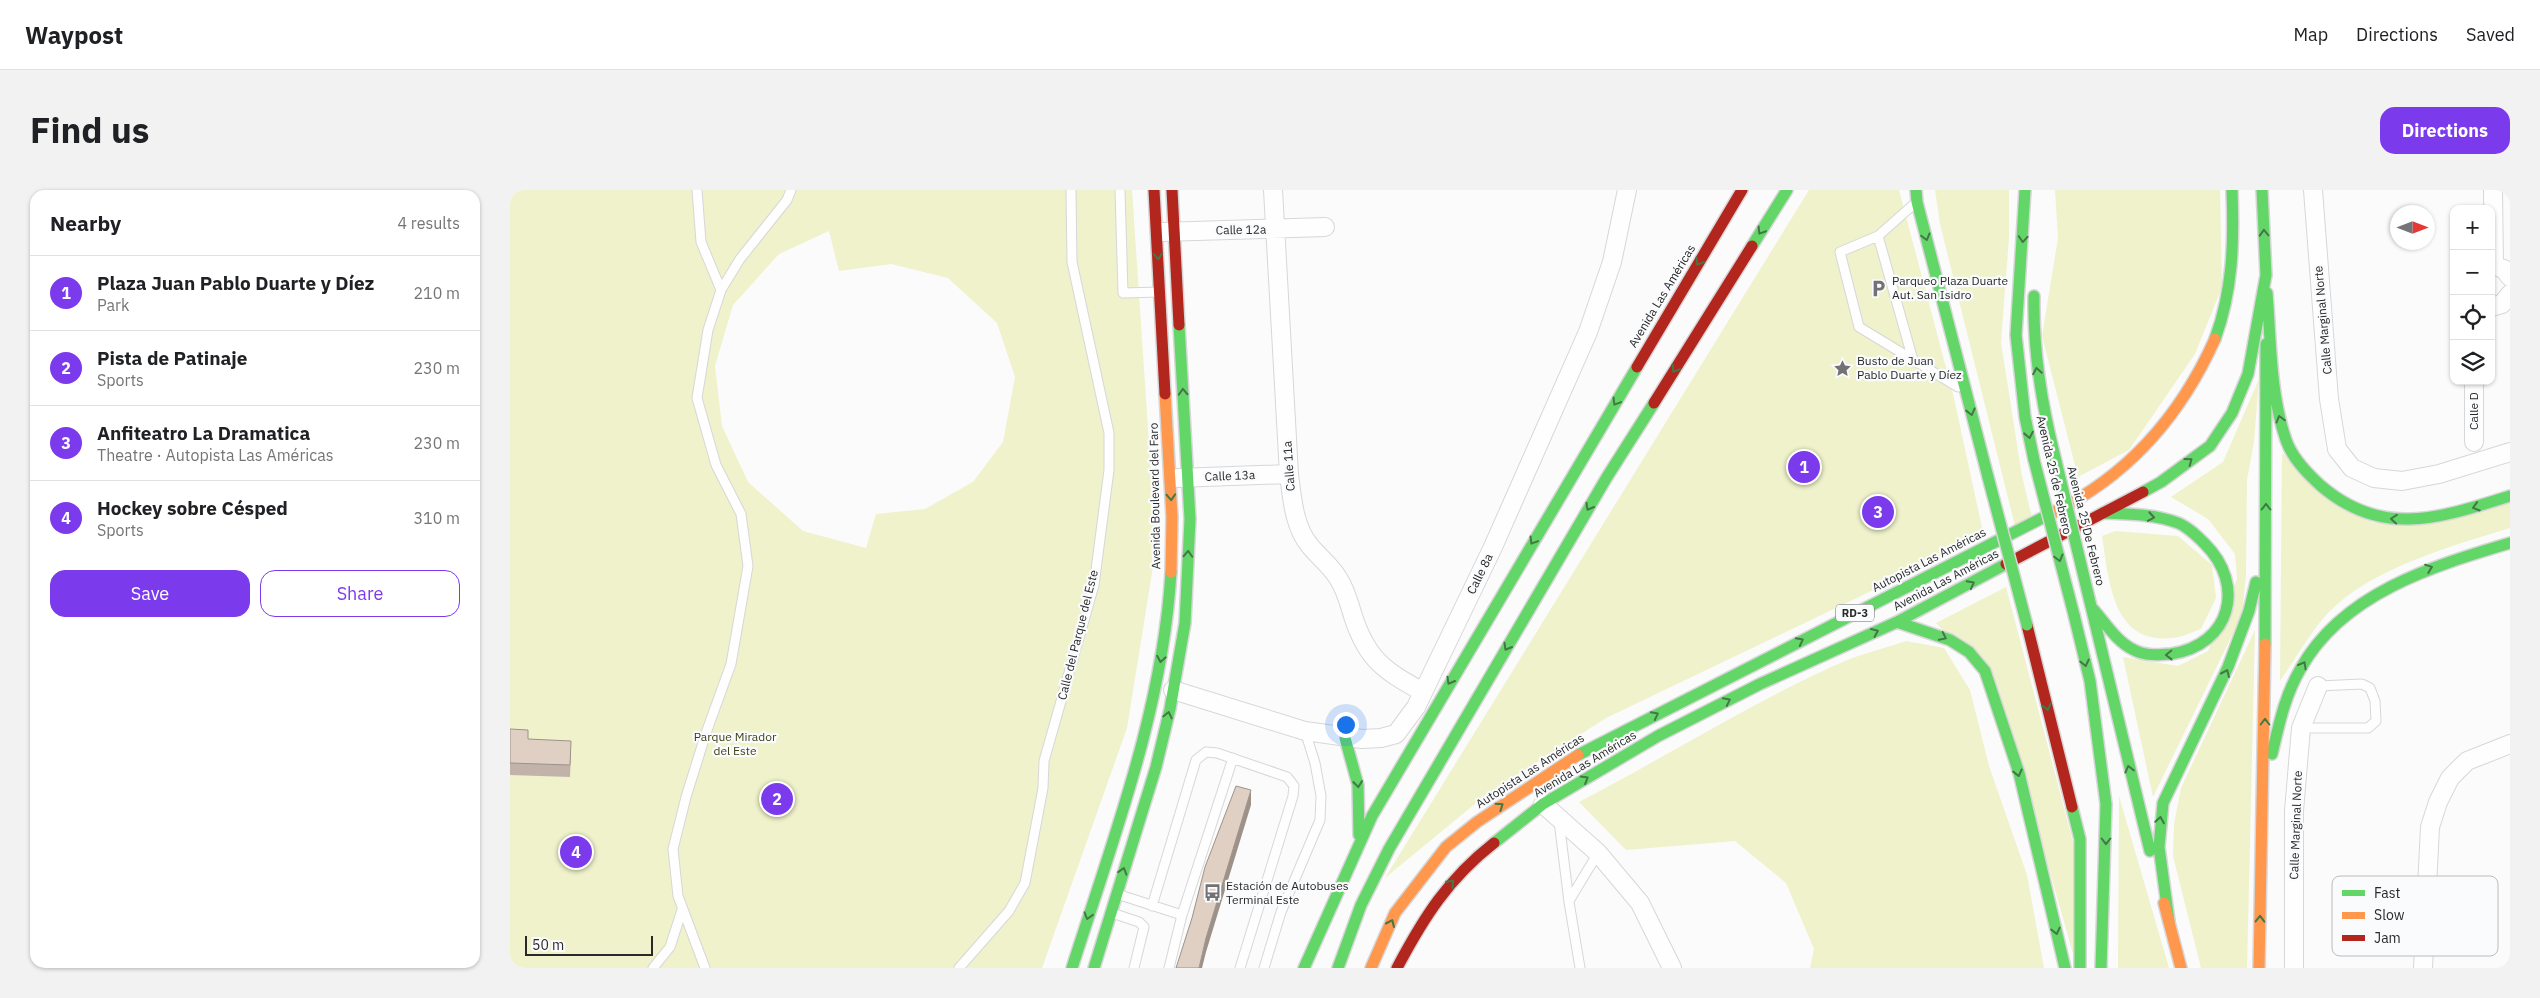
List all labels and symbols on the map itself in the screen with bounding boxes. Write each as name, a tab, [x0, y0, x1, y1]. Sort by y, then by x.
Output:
north arrow	[2390, 205, 2435, 250]
street label: Calle 12a	[1216, 222, 1267, 237]
one-way arrow	[1758, 226, 1768, 235]
one-way arrow	[2259, 228, 2270, 236]
one-way arrow	[1920, 233, 1931, 242]
one-way arrow	[2017, 235, 2028, 243]
street label: Avenida Las Américas	[1625, 241, 1698, 350]
one-way arrow	[1152, 252, 1163, 260]
one-way arrow	[1695, 256, 1705, 265]
street label: Calle Marginal Norte	[2310, 265, 2335, 375]
place label: Parqueo Plaza Duarte Aut. San Isidro	[1892, 273, 2008, 302]
parking icon: Parqueo Plaza Duarte Aut. San Isidro	[1868, 278, 1888, 298]
place label: Busto de Juan Pablo Duarte y Díez	[1857, 353, 1962, 382]
place icon: Busto de Juan Pablo Duarte y Díez	[1833, 358, 1853, 378]
one-way arrow	[1672, 363, 1681, 372]
one-way arrow	[2032, 367, 2043, 375]
one-way arrow	[1177, 388, 1188, 396]
street label: Calle D	[2466, 392, 2481, 430]
one-way arrow	[1612, 396, 1622, 405]
one-way arrow	[1966, 407, 1976, 415]
street label: Avenida 25 de Febrero	[2034, 414, 2076, 536]
one-way arrow	[2276, 415, 2286, 423]
street label: Avenida Boulevard del Faro	[1146, 422, 1163, 569]
one-way arrow	[2023, 431, 2033, 439]
street label: Calle 11a	[1279, 440, 1298, 492]
pin: 1	[1788, 448, 1820, 486]
one-way arrow	[2183, 458, 2193, 467]
street label: Avenida 25 De Febrero	[2064, 465, 2109, 587]
street label: Calle 13a	[1204, 467, 1256, 484]
pin: 3	[1862, 493, 1894, 531]
one-way arrow	[1166, 494, 1176, 502]
one-way arrow	[2473, 501, 2481, 511]
one-way arrow	[1586, 502, 1596, 511]
one-way arrow	[2261, 503, 2271, 510]
one-way arrow	[2146, 512, 2155, 522]
one-way arrow	[2389, 513, 2397, 524]
street label: Autopista Las Américas	[1869, 524, 1988, 595]
one-way arrow	[1529, 536, 1539, 545]
street label: Avenida Las Américas	[1890, 545, 2001, 614]
one-way arrow	[1183, 550, 1194, 558]
street label: Calle 8a	[1463, 550, 1496, 597]
one-way arrow	[2053, 553, 2064, 562]
one-way arrow	[2424, 564, 2433, 574]
street label: Calle del Parque del Este	[1054, 568, 1101, 702]
one-way arrow	[1966, 580, 1975, 590]
road number: RD-3	[1836, 604, 1874, 622]
one-way arrow	[1870, 628, 1879, 638]
one-way arrow	[1938, 630, 1947, 641]
one-way arrow	[1795, 637, 1804, 647]
one-way arrow	[1504, 642, 1514, 651]
one-way arrow	[2165, 650, 2173, 660]
one-way arrow	[1156, 655, 1166, 664]
one-way arrow	[2080, 658, 2090, 666]
one-way arrow	[2297, 662, 2307, 671]
one-way arrow	[2219, 669, 2230, 678]
one-way arrow	[1446, 676, 1456, 685]
one-way arrow	[1722, 697, 1731, 707]
one-way arrow	[2041, 702, 2052, 711]
one-way arrow	[1162, 711, 1173, 719]
one-way arrow	[1650, 711, 1659, 721]
your location	[1333, 712, 1359, 738]
one-way arrow	[2260, 718, 2270, 726]
street label: Avenida Las Américas	[1531, 727, 1639, 800]
park label: Parque Mirador del Este	[694, 729, 777, 758]
street label: Autopista Las Américas	[1473, 730, 1587, 811]
one-way arrow	[2124, 765, 2134, 773]
one-way arrow	[2012, 768, 2023, 777]
street label: Calle Marginal Norte	[2286, 770, 2305, 880]
one-way arrow	[1580, 776, 1589, 786]
pin: 2	[761, 780, 793, 818]
one-way arrow	[1352, 780, 1363, 788]
one-way arrow	[1495, 803, 1504, 813]
one-way arrow	[2154, 816, 2164, 825]
pin: 4	[560, 833, 592, 871]
one-way arrow	[2101, 838, 2111, 846]
one-way arrow	[1118, 868, 1128, 876]
legend	[2332, 876, 2498, 956]
place label: Estación de Autobuses Terminal Este	[1226, 878, 1349, 907]
one-way arrow	[1445, 879, 1454, 888]
bus stop icon: Estación de Autobuses Terminal Este	[1202, 883, 1222, 903]
text: Fast	[2374, 884, 2400, 902]
text: Slow	[2374, 906, 2405, 924]
one-way arrow	[1083, 912, 1093, 920]
one-way arrow	[2254, 915, 2265, 923]
one-way arrow	[1384, 919, 1395, 928]
one-way arrow	[2051, 926, 2061, 935]
text: Jam	[2374, 929, 2401, 947]
scale bar	[525, 933, 652, 956]

